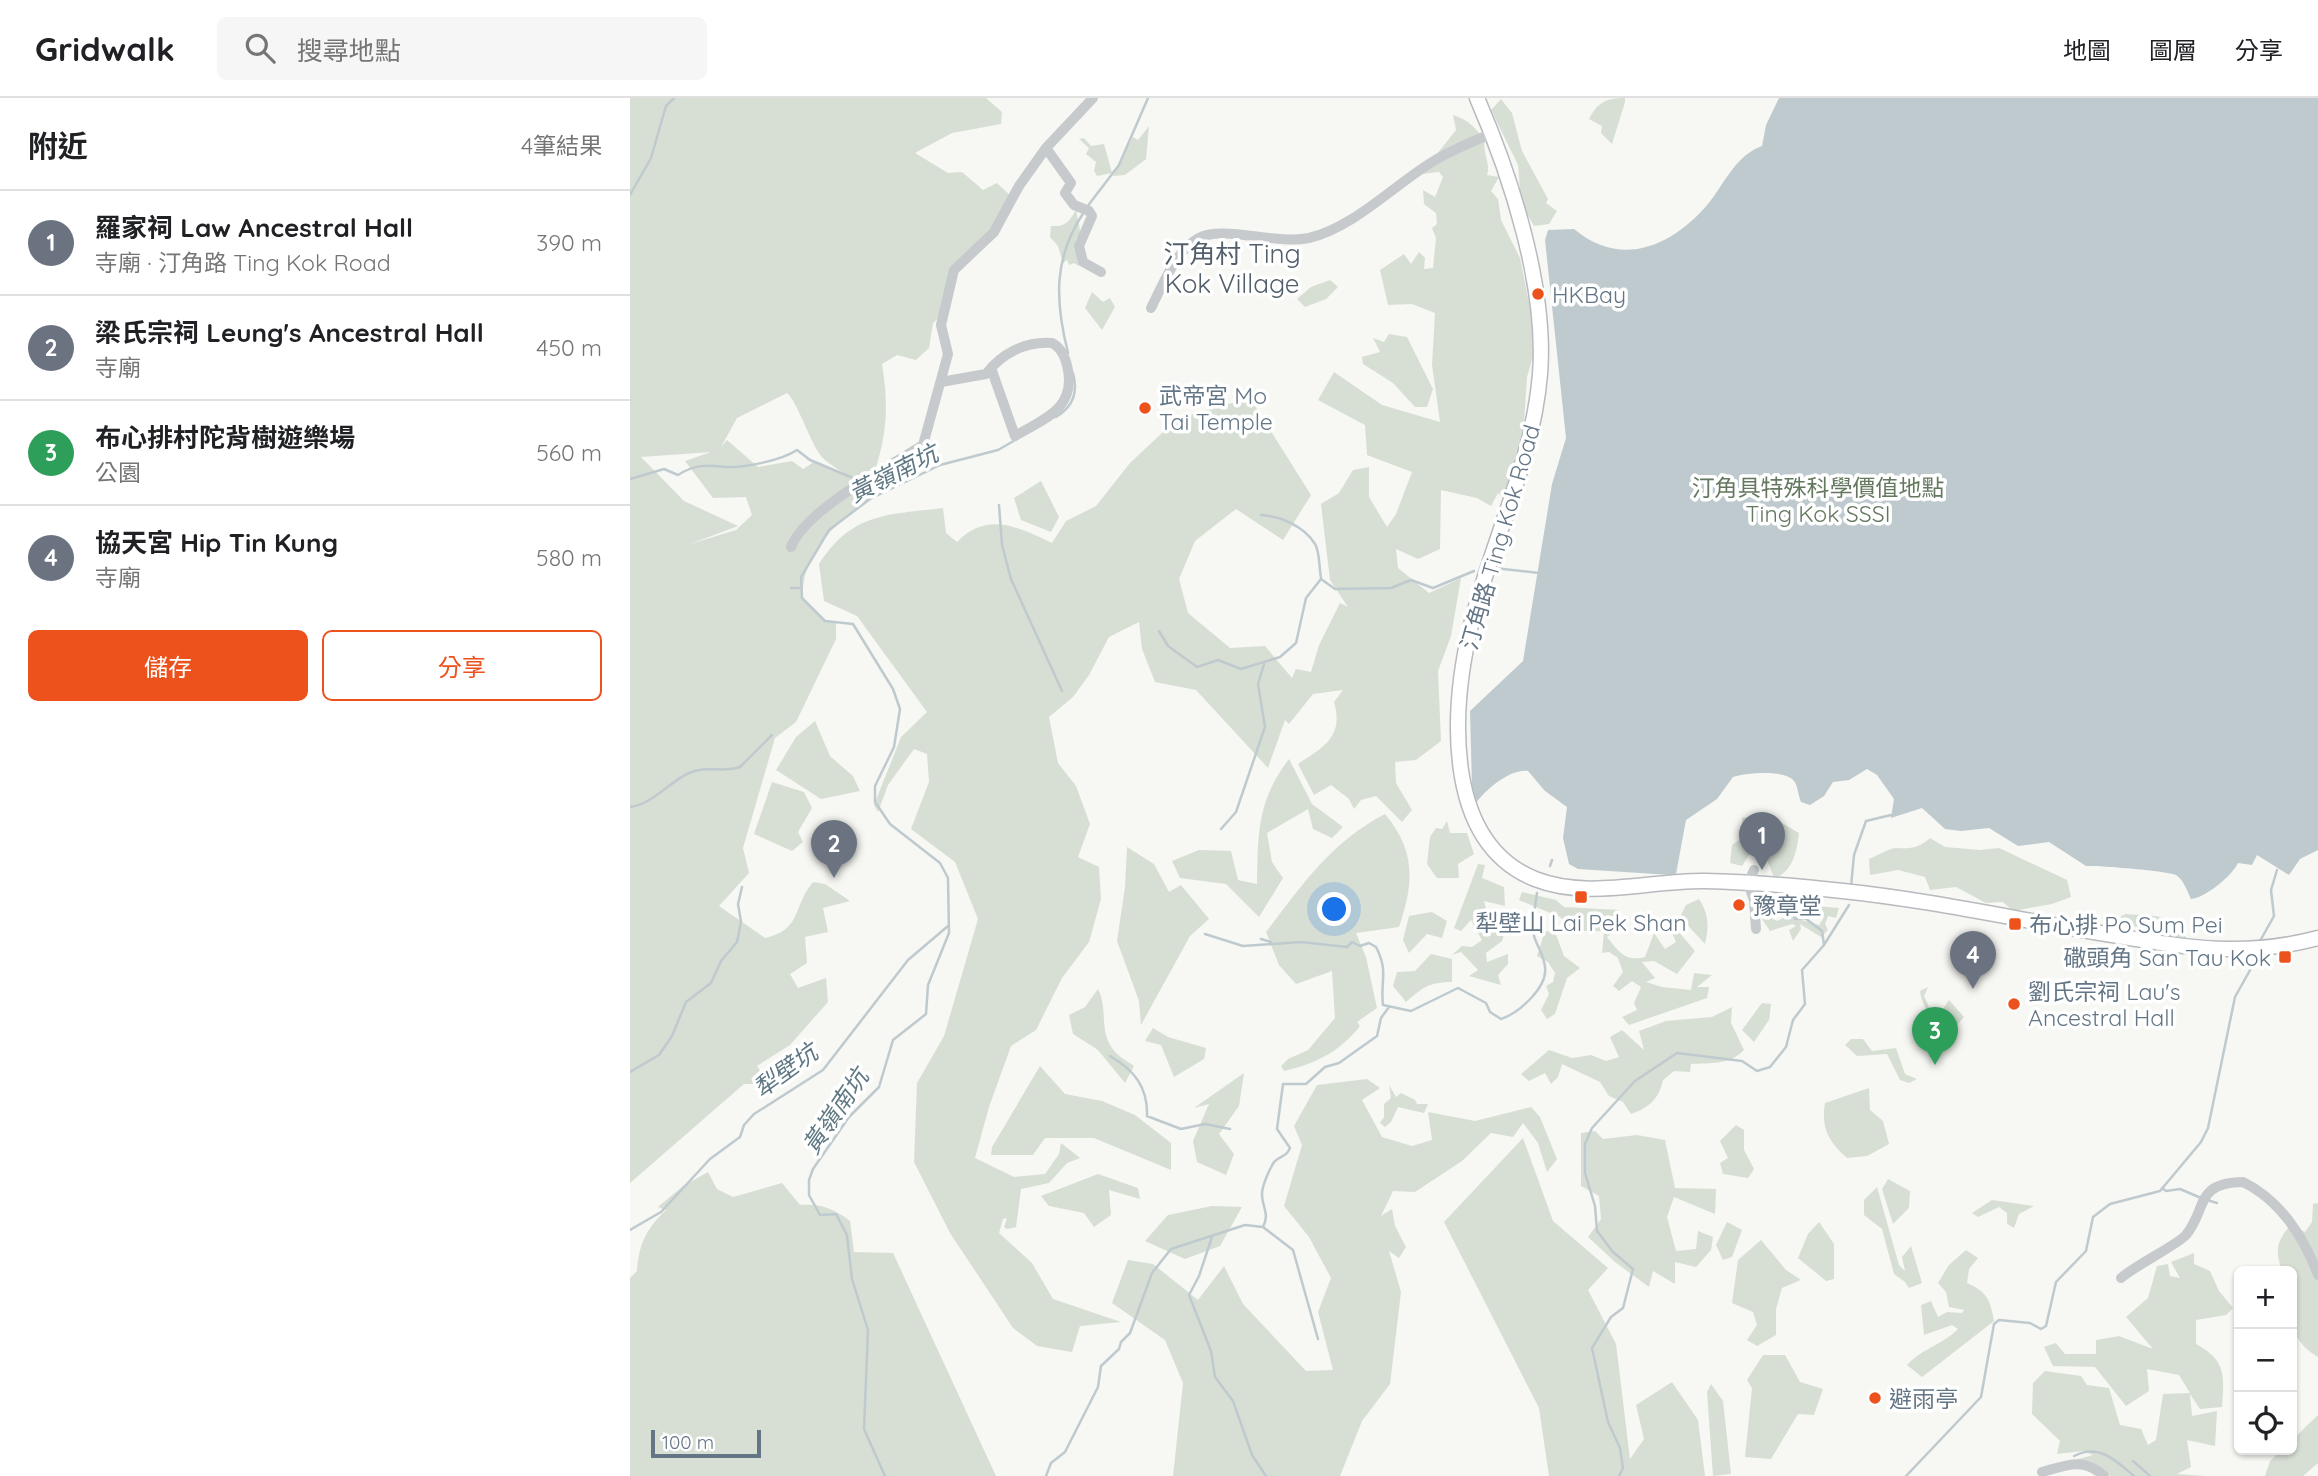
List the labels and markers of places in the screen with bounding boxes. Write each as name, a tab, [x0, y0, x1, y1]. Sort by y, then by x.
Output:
place label: HKBay	[1552, 280, 1626, 309]
marker: HKBay	[1530, 286, 1546, 302]
place label: 武帝宮 Mo Tai Temple	[1159, 381, 1273, 436]
marker: 武帝宮 Mo Tai Temple	[1137, 400, 1153, 416]
pin: 1	[1739, 812, 1785, 870]
pin: 2	[811, 820, 857, 878]
marker: 犁壁山 Lai Pek Shan	[1573, 889, 1589, 905]
place label: 豫章堂	[1753, 891, 1822, 920]
marker: 豫章堂	[1731, 897, 1747, 913]
place label: 犁壁山 Lai Pek Shan	[1476, 908, 1686, 937]
place label: 布心排 Po Sum Pei	[2029, 910, 2223, 939]
marker: 布心排 Po Sum Pei	[2007, 916, 2023, 932]
pin: 4	[1950, 931, 1996, 989]
place label: 䃟頭角 San Tau Kok	[2063, 943, 2271, 972]
marker: 䃟頭角 San Tau Kok	[2277, 949, 2293, 965]
place label: 劉氏宗祠 Lau's Ancestral Hall	[2028, 977, 2181, 1032]
marker: 劉氏宗祠 Lau's Ancestral Hall	[2006, 996, 2022, 1012]
pin: 3	[1912, 1007, 1958, 1065]
place label: 避雨亭	[1889, 1384, 1958, 1413]
marker: 避雨亭	[1867, 1390, 1883, 1406]

